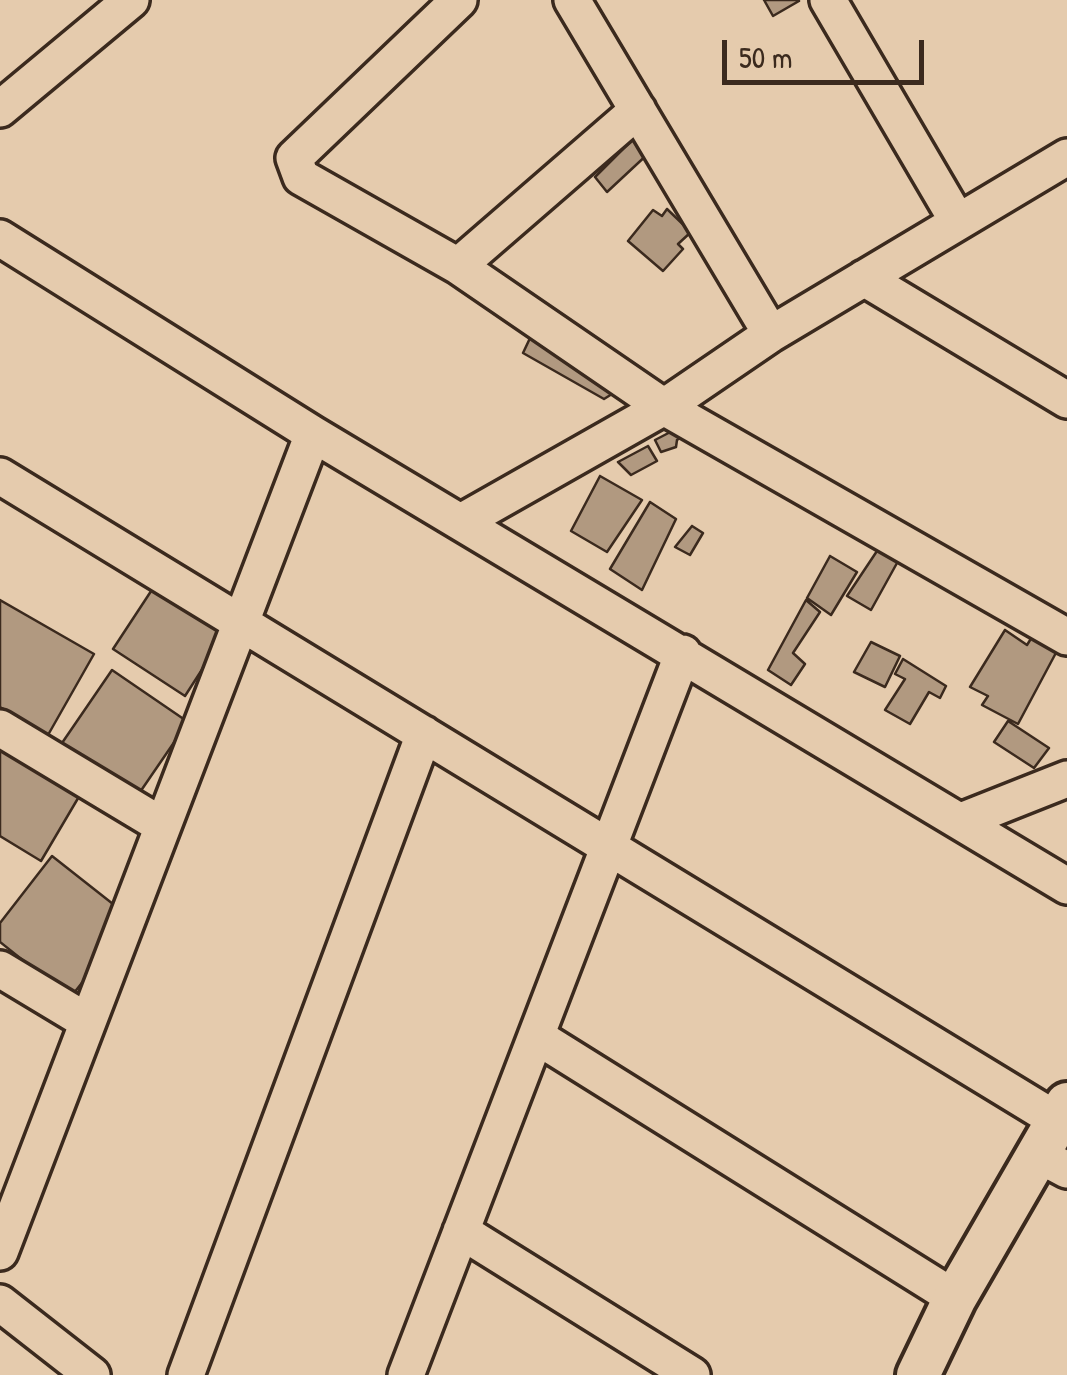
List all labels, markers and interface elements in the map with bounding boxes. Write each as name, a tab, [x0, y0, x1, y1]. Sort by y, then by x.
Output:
scale bar	[727, 20, 930, 82]
text: 50 m	[739, 37, 792, 77]

